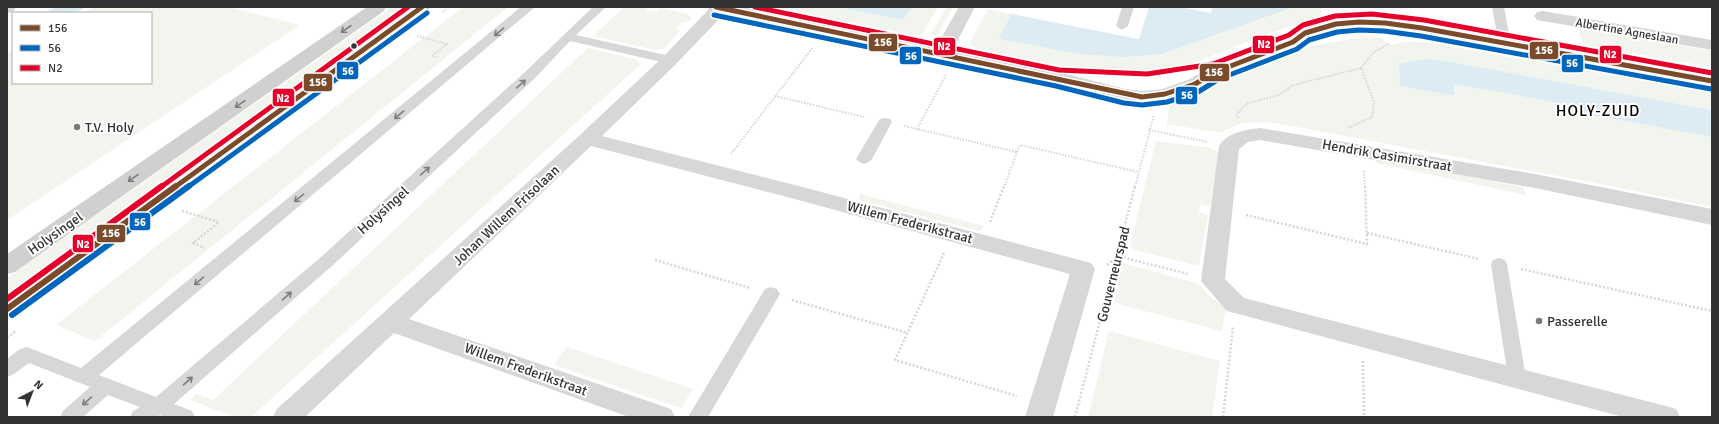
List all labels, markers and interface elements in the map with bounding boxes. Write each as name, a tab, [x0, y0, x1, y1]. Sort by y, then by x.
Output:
legend	[12, 12, 152, 84]
street label: Albertine Agneslaan	[1574, 15, 1679, 48]
text: 156	[48, 21, 67, 36]
one-way arrow	[341, 25, 352, 33]
one-way arrow	[494, 27, 505, 36]
line badge: 156	[868, 33, 898, 52]
line badge: N2	[1252, 35, 1275, 54]
text: 156	[874, 36, 892, 49]
line badge: N2	[933, 37, 956, 56]
text: N2	[1257, 38, 1271, 51]
text: N2	[937, 40, 951, 53]
text: 56	[48, 41, 61, 56]
unlabelled marker	[349, 41, 359, 51]
line badge: 156	[1529, 41, 1559, 60]
text: 156	[1535, 44, 1553, 57]
line badge: N2	[1599, 45, 1622, 64]
line badge: 56	[899, 46, 922, 65]
text: N2	[1603, 48, 1617, 61]
text: 56	[905, 50, 917, 63]
line badge: 56	[1561, 54, 1584, 73]
text: 56	[1566, 57, 1578, 70]
text: N2	[48, 61, 63, 76]
line badge: 56	[336, 61, 359, 80]
line badge: 156	[1199, 63, 1230, 82]
text: 56	[342, 65, 354, 78]
text: 156	[1205, 66, 1223, 79]
line badge: 156	[303, 73, 333, 92]
text: 156	[309, 76, 327, 89]
one-way arrow	[516, 79, 526, 88]
line badge: 56	[1175, 86, 1198, 105]
line badge: N2	[272, 88, 295, 107]
text: 56	[1181, 89, 1193, 102]
text: N2	[276, 92, 290, 105]
one-way arrow	[235, 100, 246, 108]
district label: HOLY-ZUID	[1556, 101, 1640, 121]
one-way arrow	[394, 110, 405, 119]
place label: T.V. Holy	[85, 119, 134, 136]
marker: T.V. Holy	[72, 122, 82, 132]
street label: Hendrik Casimirstraat	[1321, 136, 1453, 175]
street label: Johan Willem Frisolaan	[450, 162, 563, 269]
one-way arrow	[420, 167, 430, 176]
one-way arrow	[128, 174, 139, 182]
street label: Holysingel	[354, 183, 413, 238]
one-way arrow	[294, 193, 304, 202]
street label: Willem Frederikstraat	[845, 198, 975, 247]
street label: Holysingel	[24, 208, 86, 259]
line badge: 56	[129, 212, 151, 231]
text: 56	[134, 216, 146, 229]
line badge: 156	[96, 224, 126, 243]
street label: Gouverneurspad	[1093, 225, 1134, 324]
text: 156	[102, 227, 120, 240]
line badge: N2	[72, 234, 94, 253]
text: N2	[76, 238, 90, 251]
one-way arrow	[194, 276, 204, 285]
one-way arrow	[282, 291, 292, 300]
place label: Passerelle	[1547, 313, 1608, 330]
marker: Passerelle	[1534, 316, 1544, 326]
street label: Willem Frederikstraat	[462, 339, 590, 400]
north arrow	[12, 372, 52, 412]
one-way arrow	[183, 376, 194, 385]
text: N	[31, 378, 46, 392]
one-way arrow	[82, 397, 93, 406]

